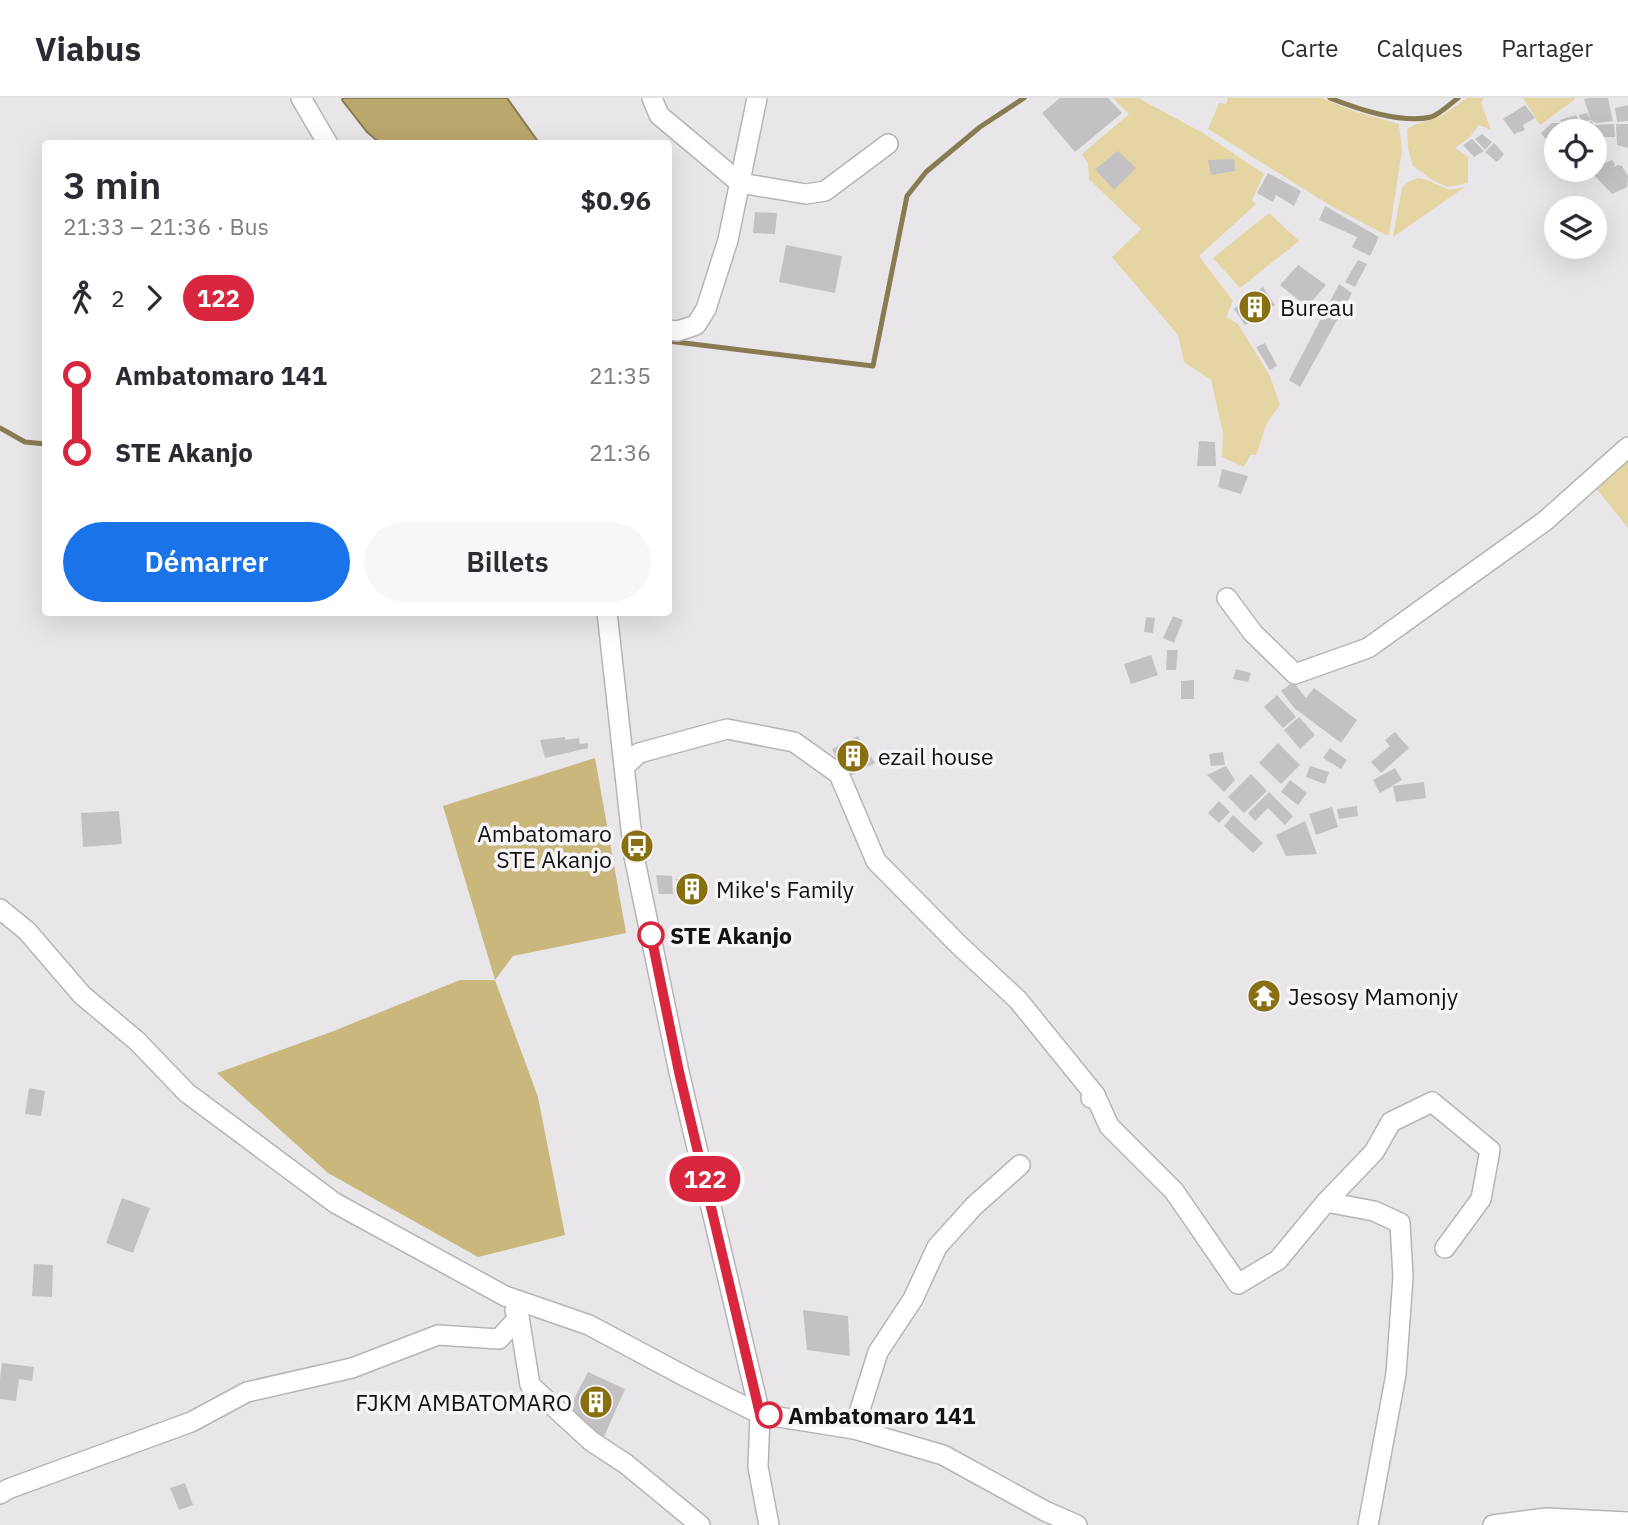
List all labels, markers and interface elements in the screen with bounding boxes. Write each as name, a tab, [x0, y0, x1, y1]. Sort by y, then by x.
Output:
text: Viabus	[35, 27, 141, 70]
text: Carte	[1280, 32, 1339, 64]
text: Calques	[1377, 32, 1463, 64]
text: Partager	[1501, 32, 1593, 64]
map controls	[1544, 119, 1607, 259]
button: locate	[1544, 119, 1607, 182]
text: 3 min	[63, 160, 161, 209]
text: $0.96	[581, 183, 651, 217]
button: layers	[1544, 196, 1607, 259]
text: 21:33 – 21:36 · Bus	[63, 211, 269, 241]
icon: walk	[63, 279, 101, 317]
icon: forward	[135, 279, 173, 317]
text: 122	[197, 282, 240, 314]
text: 2	[111, 283, 125, 313]
building icon: Bureau	[1236, 288, 1274, 326]
place label: Bureau	[1280, 292, 1354, 322]
text: Ambatomaro 141	[115, 358, 327, 392]
text: 21:35	[589, 360, 651, 390]
text: STE Akanjo	[115, 435, 253, 469]
text: 21:36	[589, 437, 651, 467]
button: Démarrer	[63, 522, 350, 602]
button: Billets	[364, 522, 651, 602]
building icon: ezail house	[834, 737, 872, 775]
place label: ezail house	[878, 741, 994, 771]
place label: Ambatomaro STE Akanjo	[477, 818, 612, 874]
bus stop icon: Ambatomaro STE Akanjo	[618, 827, 656, 865]
building icon: Mike's Family	[673, 870, 711, 908]
place label: Mike's Family	[716, 874, 855, 904]
place label: STE Akanjo	[670, 920, 792, 950]
marker: STE Akanjo	[638, 922, 664, 948]
temple icon: Jesosy Mamonjy	[1245, 977, 1283, 1015]
place label: Jesosy Mamonjy	[1288, 981, 1459, 1011]
line badge: 122	[665, 1156, 745, 1202]
text: 122	[683, 1163, 727, 1195]
building icon: FJKM AMBATOMARO	[577, 1383, 615, 1421]
place label: FJKM AMBATOMARO	[355, 1387, 572, 1417]
place label: Ambatomaro 141	[788, 1400, 976, 1430]
marker: Ambatomaro 141	[756, 1402, 782, 1428]

